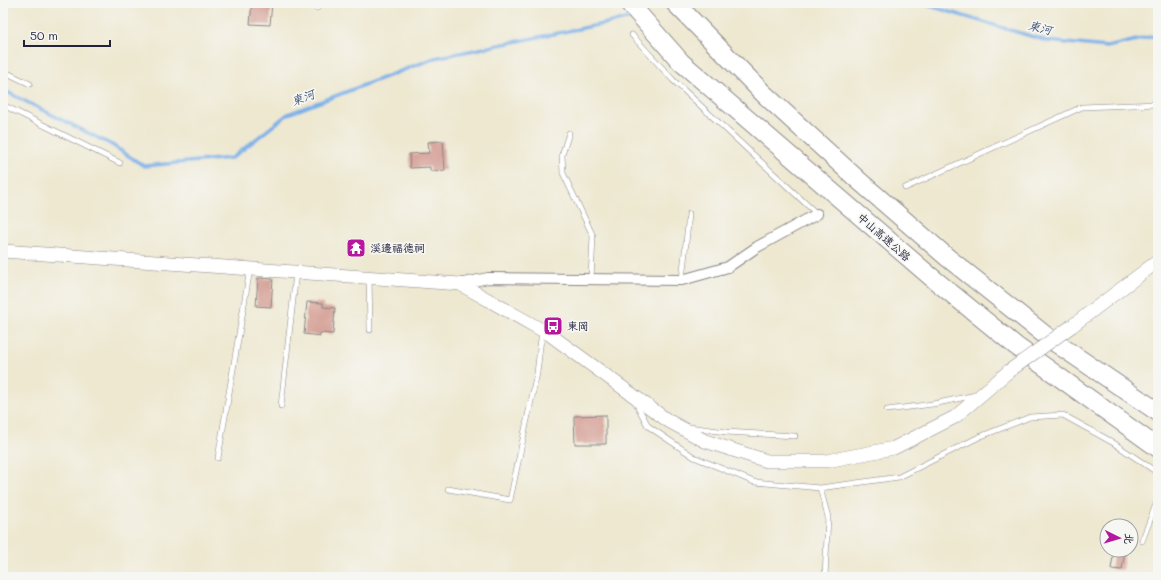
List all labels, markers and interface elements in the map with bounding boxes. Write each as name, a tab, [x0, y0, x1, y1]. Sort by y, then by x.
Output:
water label: 東河	[1027, 16, 1056, 38]
scale bar	[24, 22, 110, 48]
text: 50 m	[30, 27, 58, 43]
water label: 東河	[289, 85, 319, 109]
street label: 中山高速公路	[855, 209, 914, 264]
temple icon: 溪邊福德祠	[345, 237, 367, 259]
place label: 溪邊福德祠	[370, 240, 425, 255]
bus stop icon: 東岡	[542, 315, 564, 337]
place label: 東岡	[567, 318, 589, 333]
north arrow	[1099, 518, 1139, 558]
text: 北	[1122, 533, 1137, 545]

